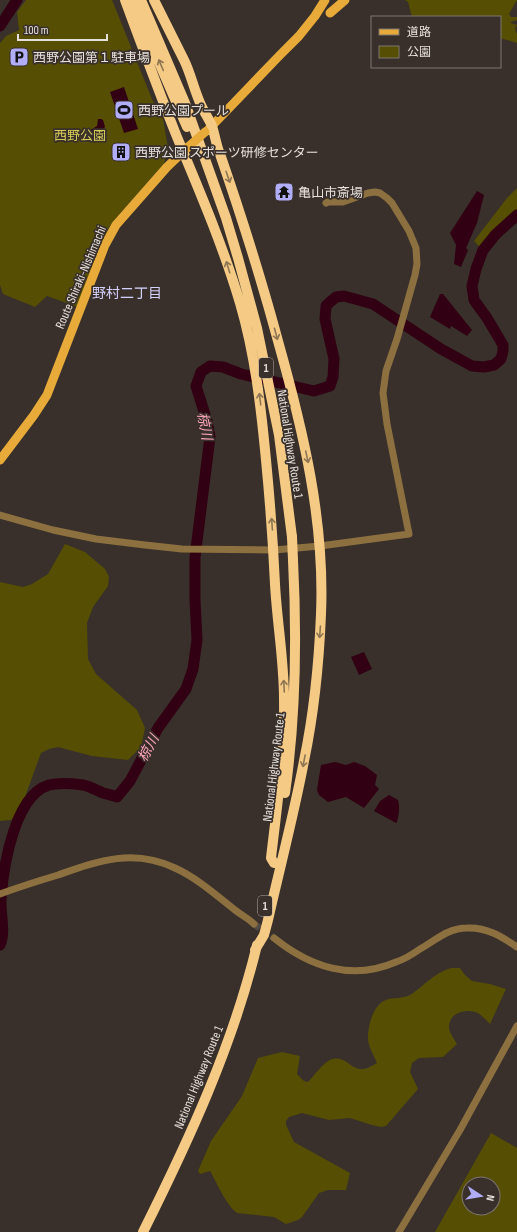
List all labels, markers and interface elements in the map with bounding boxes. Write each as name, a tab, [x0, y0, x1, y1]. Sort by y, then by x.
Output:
scale bar	[18, 16, 107, 42]
legend	[371, 16, 501, 68]
text: 100 m	[24, 23, 49, 38]
text: 道路	[407, 25, 431, 40]
text: 公園	[407, 45, 431, 60]
parking icon: 西野公園第１駐車場	[8, 46, 30, 68]
place label: 西野公園第１駐車場	[33, 50, 150, 66]
one-way arrow	[156, 60, 164, 72]
sports icon: 西野公園プール	[113, 99, 135, 121]
place label: 西野公園プール	[138, 103, 229, 119]
park label: 西野公園	[54, 128, 106, 144]
building icon: 西野公園 スポーツ研修センター	[110, 141, 132, 163]
place label: 西野公園 スポーツ研修センター	[135, 145, 319, 161]
one-way arrow	[224, 170, 232, 182]
temple icon: 亀山市斎場	[273, 181, 295, 203]
place label: 亀山市斎場	[298, 185, 363, 201]
street label: Route Shiraki-Nishimachi	[52, 223, 110, 331]
one-way arrow	[224, 260, 231, 273]
district label: 野村二丁目	[92, 285, 162, 302]
one-way arrow	[273, 328, 281, 341]
road number: 1	[259, 358, 273, 378]
street label: National Highway Route 1	[274, 389, 307, 500]
one-way arrow	[256, 393, 263, 406]
water label: 椋川	[193, 411, 216, 443]
one-way arrow	[303, 450, 311, 463]
one-way arrow	[268, 518, 275, 531]
one-way arrow	[316, 625, 323, 638]
one-way arrow	[280, 680, 287, 693]
street label: National Highway Route 1	[259, 711, 289, 823]
water label: 椋川	[134, 730, 163, 765]
one-way arrow	[300, 754, 308, 767]
road number: 1	[258, 896, 272, 916]
street label: National Highway Route 1	[171, 1023, 227, 1131]
north arrow	[461, 1176, 501, 1216]
text: N	[483, 1194, 497, 1202]

